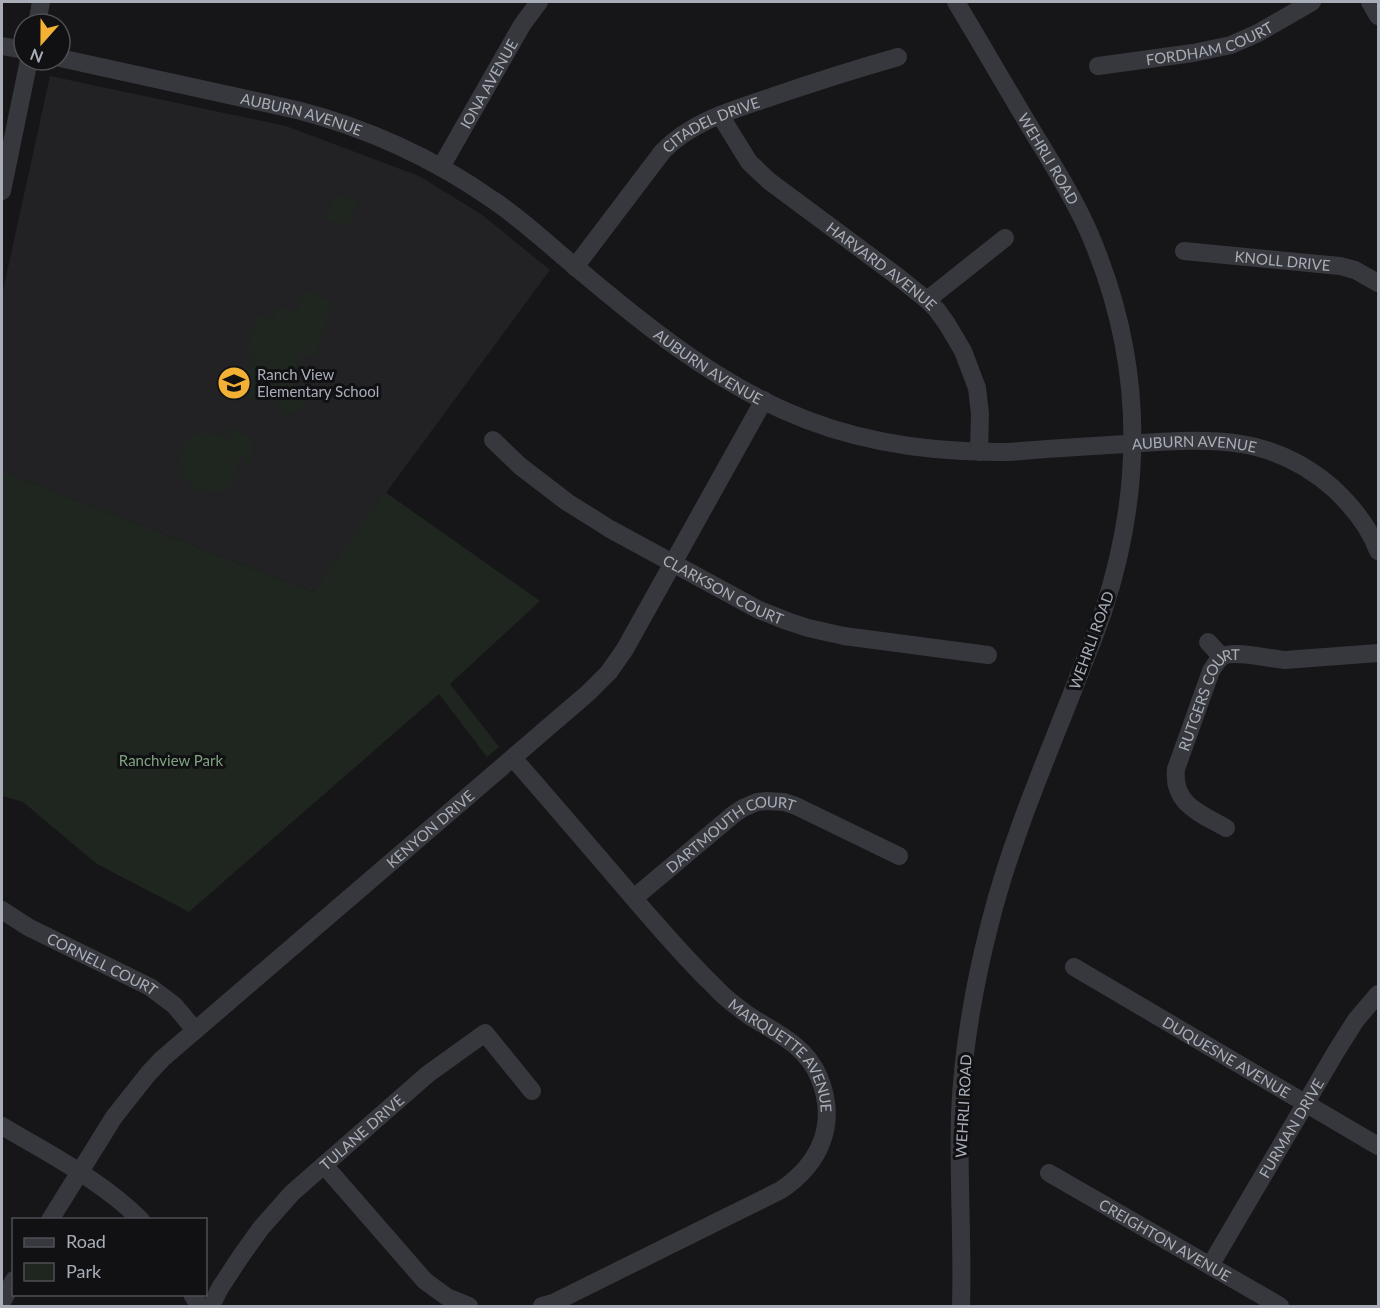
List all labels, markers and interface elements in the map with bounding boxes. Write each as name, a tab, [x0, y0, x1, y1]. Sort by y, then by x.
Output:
north arrow	[12, 12, 72, 72]
street label: FORDHAM COURT	[1145, 17, 1276, 68]
street label: IONA AVENUE	[456, 36, 521, 132]
text: N	[27, 45, 46, 68]
street label: AUBURN AVENUE	[239, 89, 365, 139]
street label: CITADEL DRIVE	[658, 93, 762, 156]
street label: WEHRLI ROAD	[1015, 110, 1083, 208]
street label: HARVARD AVENUE	[823, 218, 941, 314]
street label: KNOLL DRIVE	[1234, 247, 1331, 274]
street label: AUBURN AVENUE	[651, 325, 766, 408]
school or university icon: Ranch View Elementary School	[216, 365, 252, 401]
place label: Ranch View Elementary School	[257, 365, 379, 400]
street label: AUBURN AVENUE	[1131, 432, 1258, 456]
street label: CLARKSON COURT	[660, 551, 786, 628]
street label: WEHRLI ROAD	[1065, 588, 1117, 692]
street label: RUTGERS COURT	[1174, 645, 1240, 753]
park label: Ranchview Park	[119, 751, 224, 769]
street label: KENYON DRIVE	[382, 786, 478, 871]
street label: DARTMOUTH COURT	[662, 792, 798, 876]
street label: CORNELL COURT	[44, 929, 161, 999]
street label: MARQUETTE AVENUE	[725, 995, 836, 1113]
street label: DUQUESNE AVENUE	[1159, 1012, 1294, 1101]
street label: WEHRLI ROAD	[951, 1054, 975, 1158]
street label: FURMAN DRIVE	[1255, 1075, 1327, 1181]
street label: TULANE DRIVE	[316, 1091, 407, 1174]
street label: CREIGHTON AVENUE	[1096, 1195, 1234, 1285]
legend	[12, 1218, 207, 1296]
text: Road	[66, 1230, 106, 1252]
text: Park	[66, 1260, 102, 1282]

